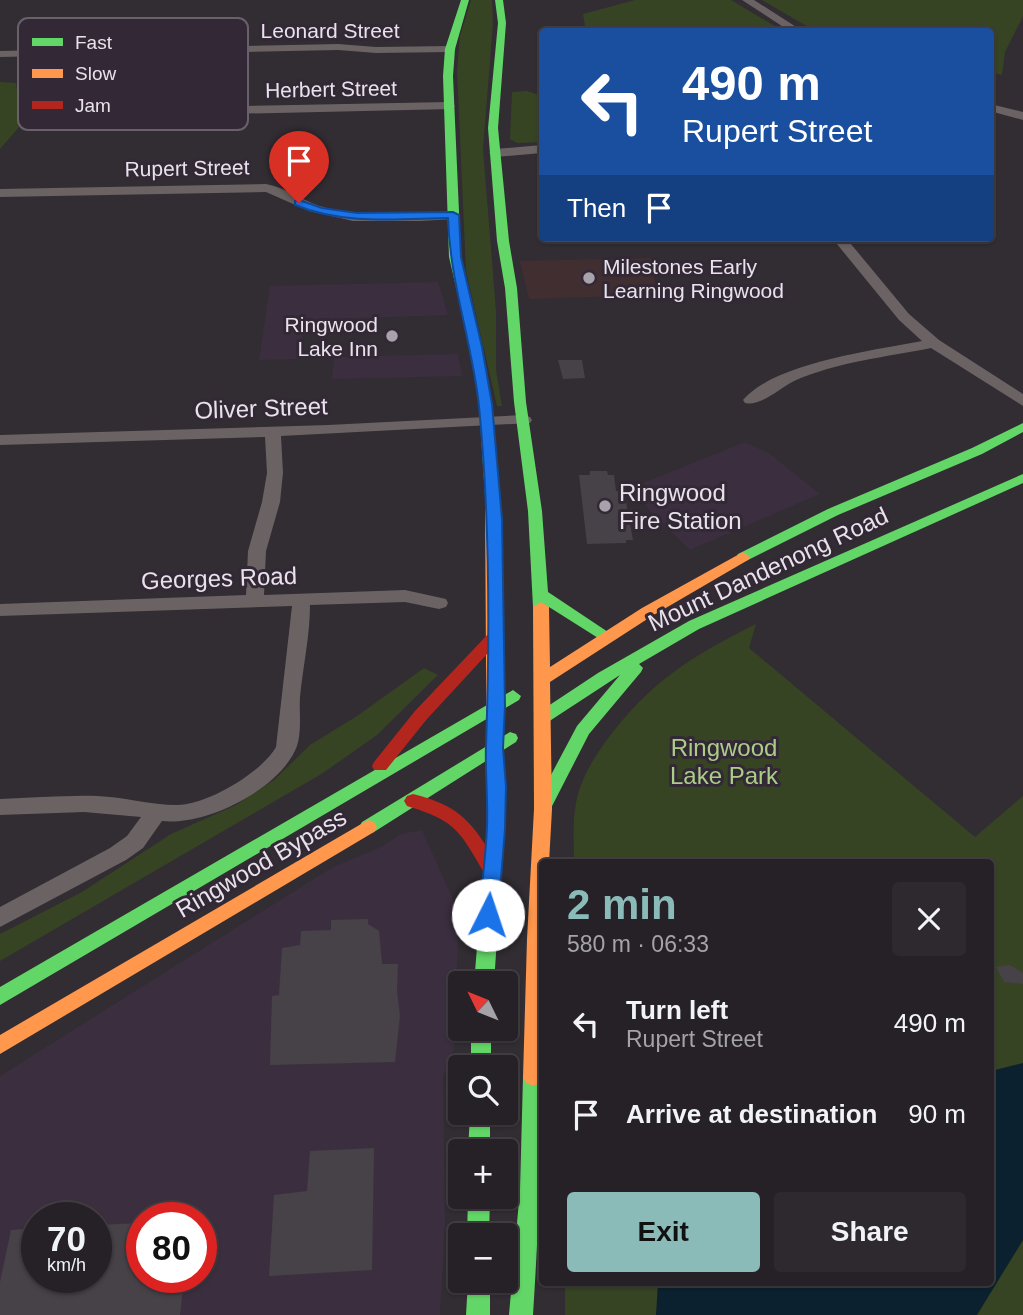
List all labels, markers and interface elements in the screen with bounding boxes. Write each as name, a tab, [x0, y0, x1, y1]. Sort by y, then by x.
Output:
legend	[18, 18, 248, 130]
street label: Leonard Street	[261, 19, 400, 42]
text: Fast	[75, 32, 113, 53]
icon: left	[567, 56, 658, 147]
text: 490 m	[682, 56, 821, 110]
text: Slow	[75, 63, 116, 84]
street label: Herbert Street	[265, 76, 397, 102]
text: Jam	[75, 95, 111, 116]
text: Rupert Street	[682, 113, 872, 149]
pin	[269, 131, 329, 203]
icon: arrive	[280, 142, 318, 180]
street label: Rupert Street	[124, 155, 250, 181]
icon: arrive	[640, 189, 678, 227]
text: Then	[567, 193, 626, 223]
place label: Milestones Early Learning Ringwood	[603, 255, 784, 302]
marker: Milestones Early Learning Ringwood	[581, 270, 597, 286]
place label: Ringwood Lake Inn	[285, 313, 378, 360]
marker: Ringwood Lake Inn	[384, 328, 400, 344]
street label: Oliver Street	[194, 392, 328, 424]
place label: Ringwood Fire Station	[619, 479, 742, 534]
marker: Ringwood Fire Station	[597, 498, 613, 514]
street label: Mount Dandenong Road	[644, 502, 892, 636]
street label: Georges Road	[141, 562, 297, 594]
park label: Ringwood Lake Park	[670, 734, 779, 789]
street label: Ringwood Bypass	[171, 803, 351, 923]
position arrow	[451, 878, 525, 952]
text: 2 min	[567, 881, 677, 928]
button: close	[892, 882, 966, 956]
text: 580 m · 06:33	[567, 931, 709, 957]
north arrow	[448, 971, 518, 1041]
map controls	[448, 971, 518, 1293]
text: Turn left	[626, 995, 728, 1025]
icon: left	[567, 1005, 605, 1043]
text: 490 m	[894, 1008, 966, 1038]
text: Rupert Street	[626, 1026, 763, 1052]
button: search	[448, 1055, 518, 1125]
icon: arrive	[567, 1096, 605, 1134]
text: Arrive at destination	[626, 1099, 877, 1129]
text: 90 m	[908, 1099, 966, 1129]
button: +	[448, 1139, 518, 1209]
button: Exit	[567, 1192, 760, 1272]
button: Share	[774, 1192, 966, 1272]
speed limit sign: 80	[126, 1202, 217, 1293]
text: 70	[47, 1219, 86, 1258]
button: −	[448, 1223, 518, 1293]
text: km/h	[47, 1255, 86, 1275]

